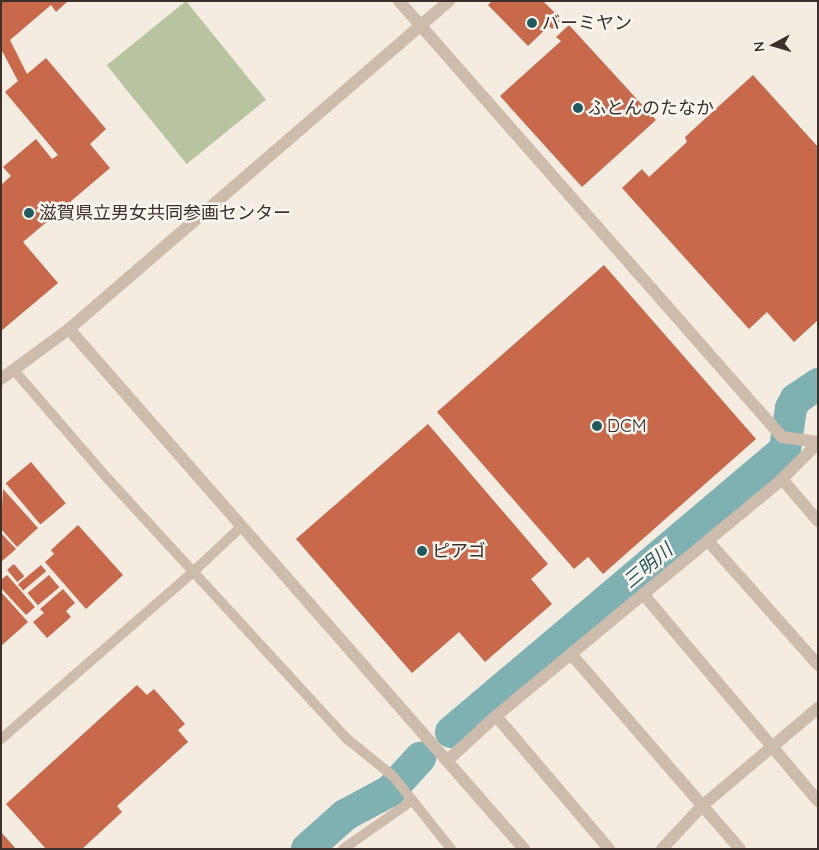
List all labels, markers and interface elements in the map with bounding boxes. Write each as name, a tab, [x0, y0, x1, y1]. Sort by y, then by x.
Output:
place label: バーミヤン	[542, 12, 632, 34]
marker: バーミヤン	[526, 17, 538, 29]
north arrow	[749, 20, 799, 70]
text: N	[750, 41, 769, 53]
place label: ふとんのたなか	[588, 97, 714, 119]
marker: ふとんのたなか	[572, 102, 584, 114]
place label: 滋賀県立男女共同参画センター	[39, 202, 291, 224]
marker: 滋賀県立男女共同参画センター	[23, 207, 35, 219]
place label: DCM	[607, 415, 647, 437]
marker: DCM	[591, 420, 603, 432]
water label: 三明川	[619, 539, 677, 593]
place label: ピアゴ	[432, 540, 486, 562]
marker: ピアゴ	[416, 545, 428, 557]

